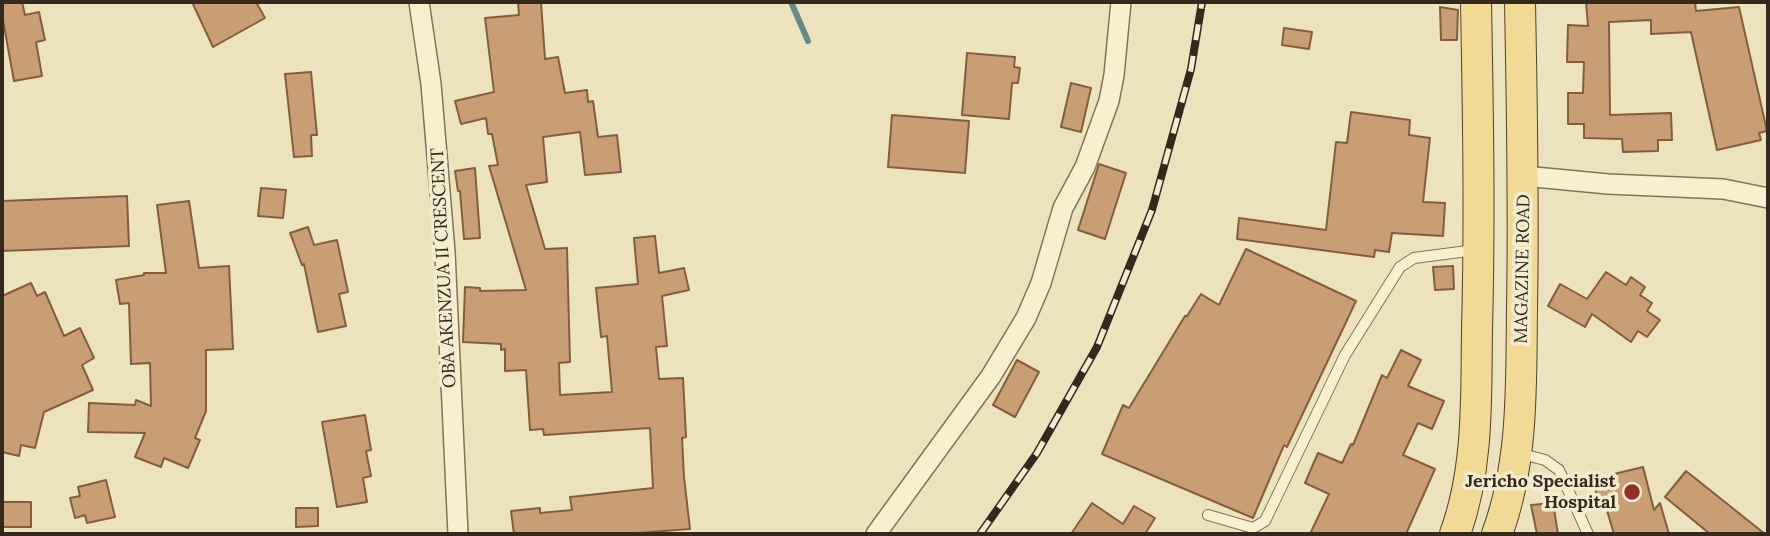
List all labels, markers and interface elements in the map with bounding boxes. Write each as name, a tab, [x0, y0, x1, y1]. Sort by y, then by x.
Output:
street label: OBA AKENZUA II CRESCENT	[427, 147, 461, 389]
street label: MAGAZINE ROAD	[1511, 194, 1535, 344]
place label: Jericho Specialist Hospital	[1465, 471, 1616, 514]
marker: Jericho Specialist Hospital	[1622, 482, 1642, 502]

